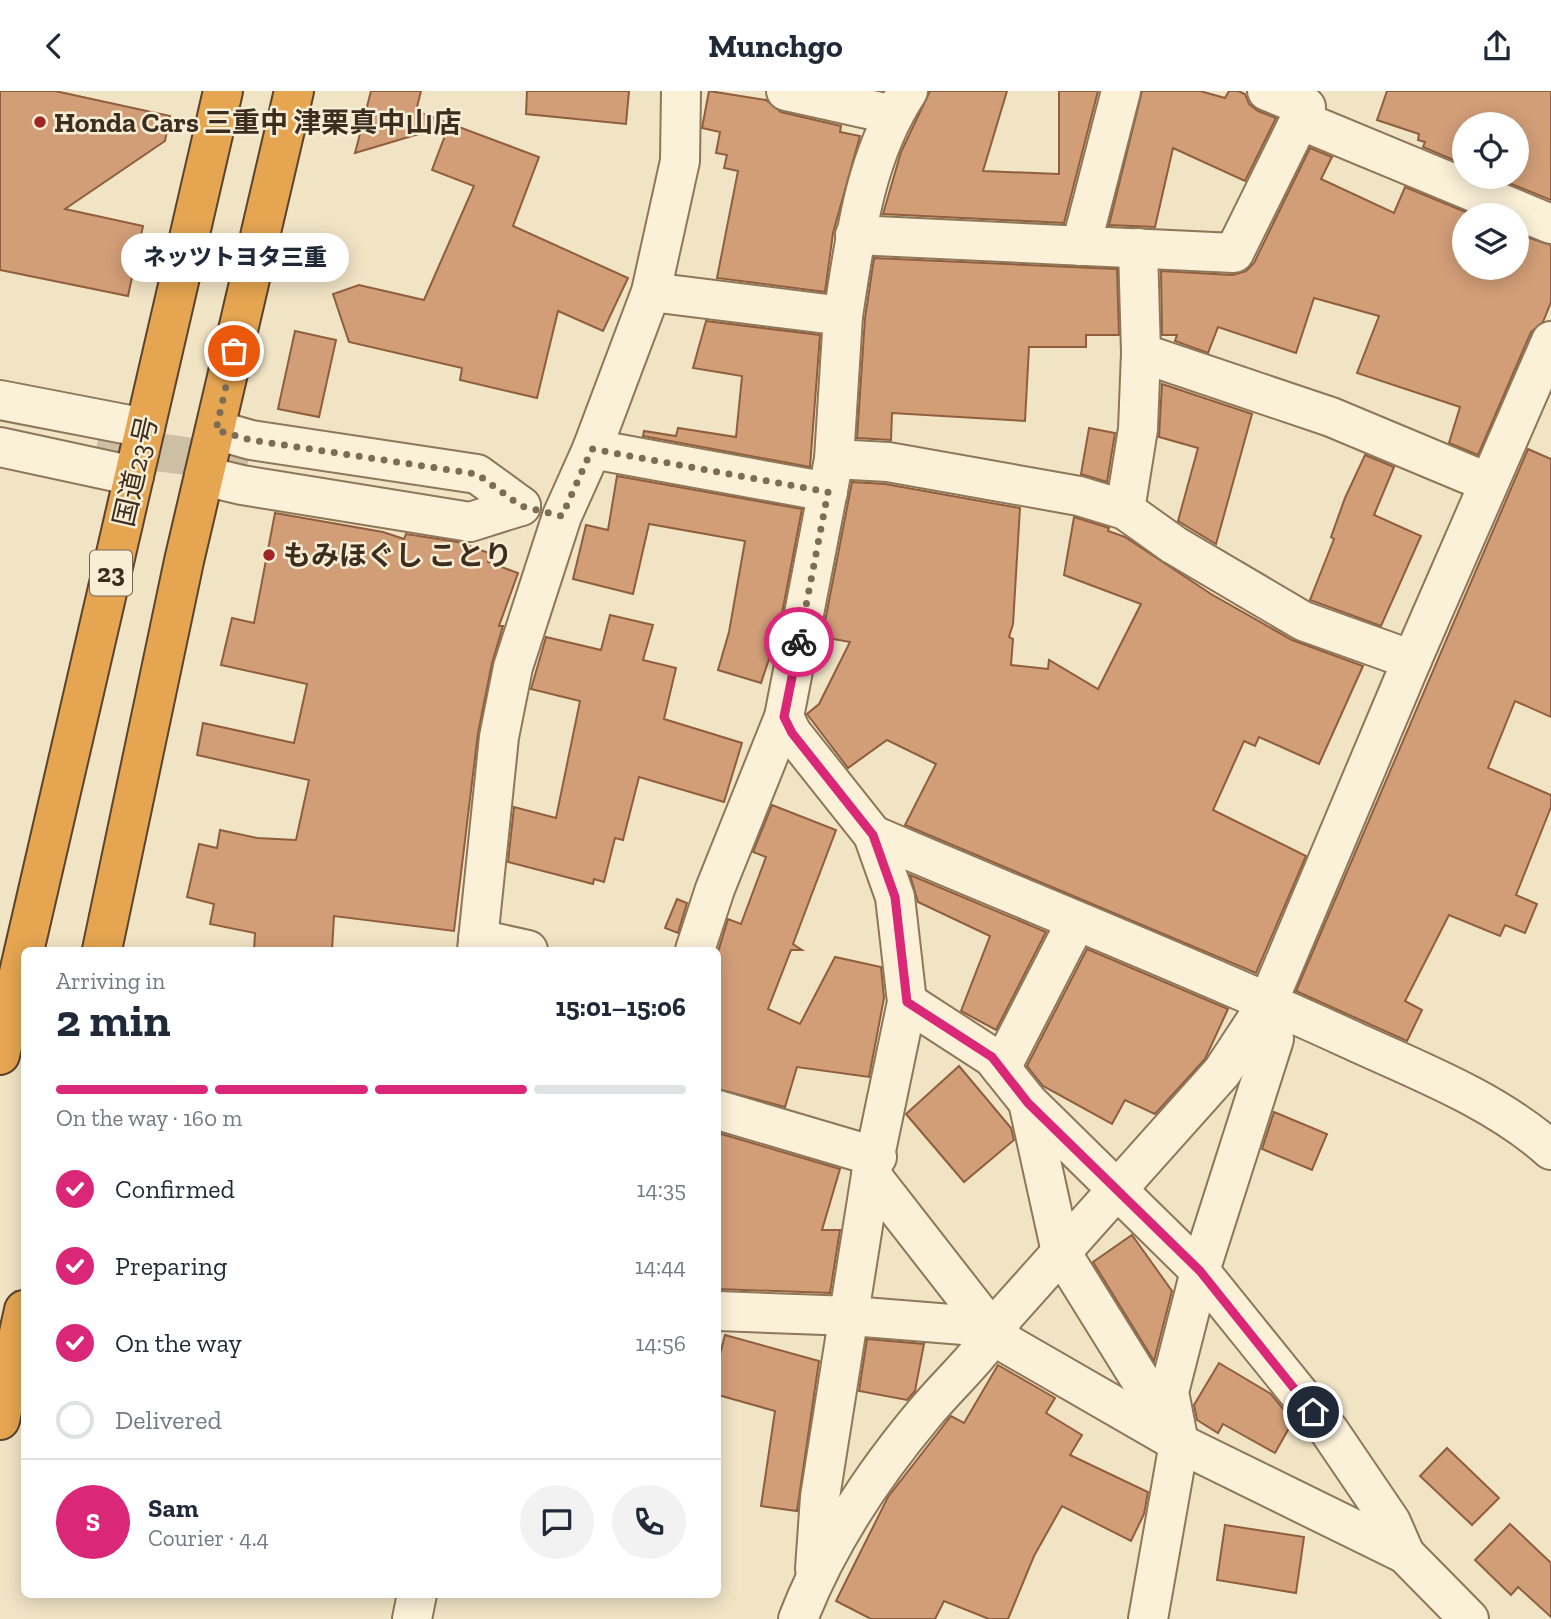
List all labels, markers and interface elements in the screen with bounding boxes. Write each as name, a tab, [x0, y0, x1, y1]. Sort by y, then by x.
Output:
icon: back	[35, 27, 73, 65]
text: Munchgo	[708, 27, 843, 65]
icon: share	[1478, 27, 1516, 65]
place label: Honda Cars 三重中 津栗真中山店	[54, 106, 461, 139]
map controls	[1452, 112, 1529, 280]
button: locate	[1452, 112, 1529, 189]
marker: Honda Cars 三重中 津栗真中山店	[32, 114, 48, 130]
button: layers	[1452, 203, 1529, 280]
callout: ネッツトヨタ三重	[120, 232, 348, 281]
text: ネッツトヨタ三重	[143, 243, 327, 271]
pin	[204, 321, 264, 381]
icon: bag	[215, 332, 253, 370]
street label: 国道23号	[107, 413, 164, 529]
place label: もみほぐし ことり	[283, 539, 512, 572]
marker: もみほぐし ことり	[261, 547, 277, 563]
road number: 23	[90, 551, 132, 595]
courier	[764, 607, 834, 677]
icon: bike	[780, 623, 818, 661]
text: Arriving in	[56, 967, 165, 995]
text: 15:01–15:06	[556, 991, 686, 1023]
text: 2 min	[56, 993, 171, 1048]
text: On the way · 160 m	[56, 1104, 242, 1132]
icon: check	[56, 1170, 94, 1208]
text: Confirmed	[115, 1173, 235, 1205]
text: 14:35	[637, 1175, 686, 1203]
icon: check	[56, 1247, 94, 1285]
text: Preparing	[115, 1250, 227, 1282]
text: 14:44	[635, 1252, 686, 1280]
icon: check	[56, 1324, 94, 1362]
text: On the way	[115, 1327, 242, 1359]
text: 14:56	[636, 1329, 686, 1357]
pin	[1283, 1382, 1343, 1442]
icon: home	[1294, 1393, 1332, 1431]
text: Delivered	[115, 1404, 222, 1436]
button: chat	[520, 1485, 594, 1559]
button: phone	[612, 1485, 686, 1559]
text: Sam	[148, 1492, 198, 1524]
text: S	[86, 1506, 100, 1538]
text: Courier · 4.4	[148, 1524, 269, 1552]

